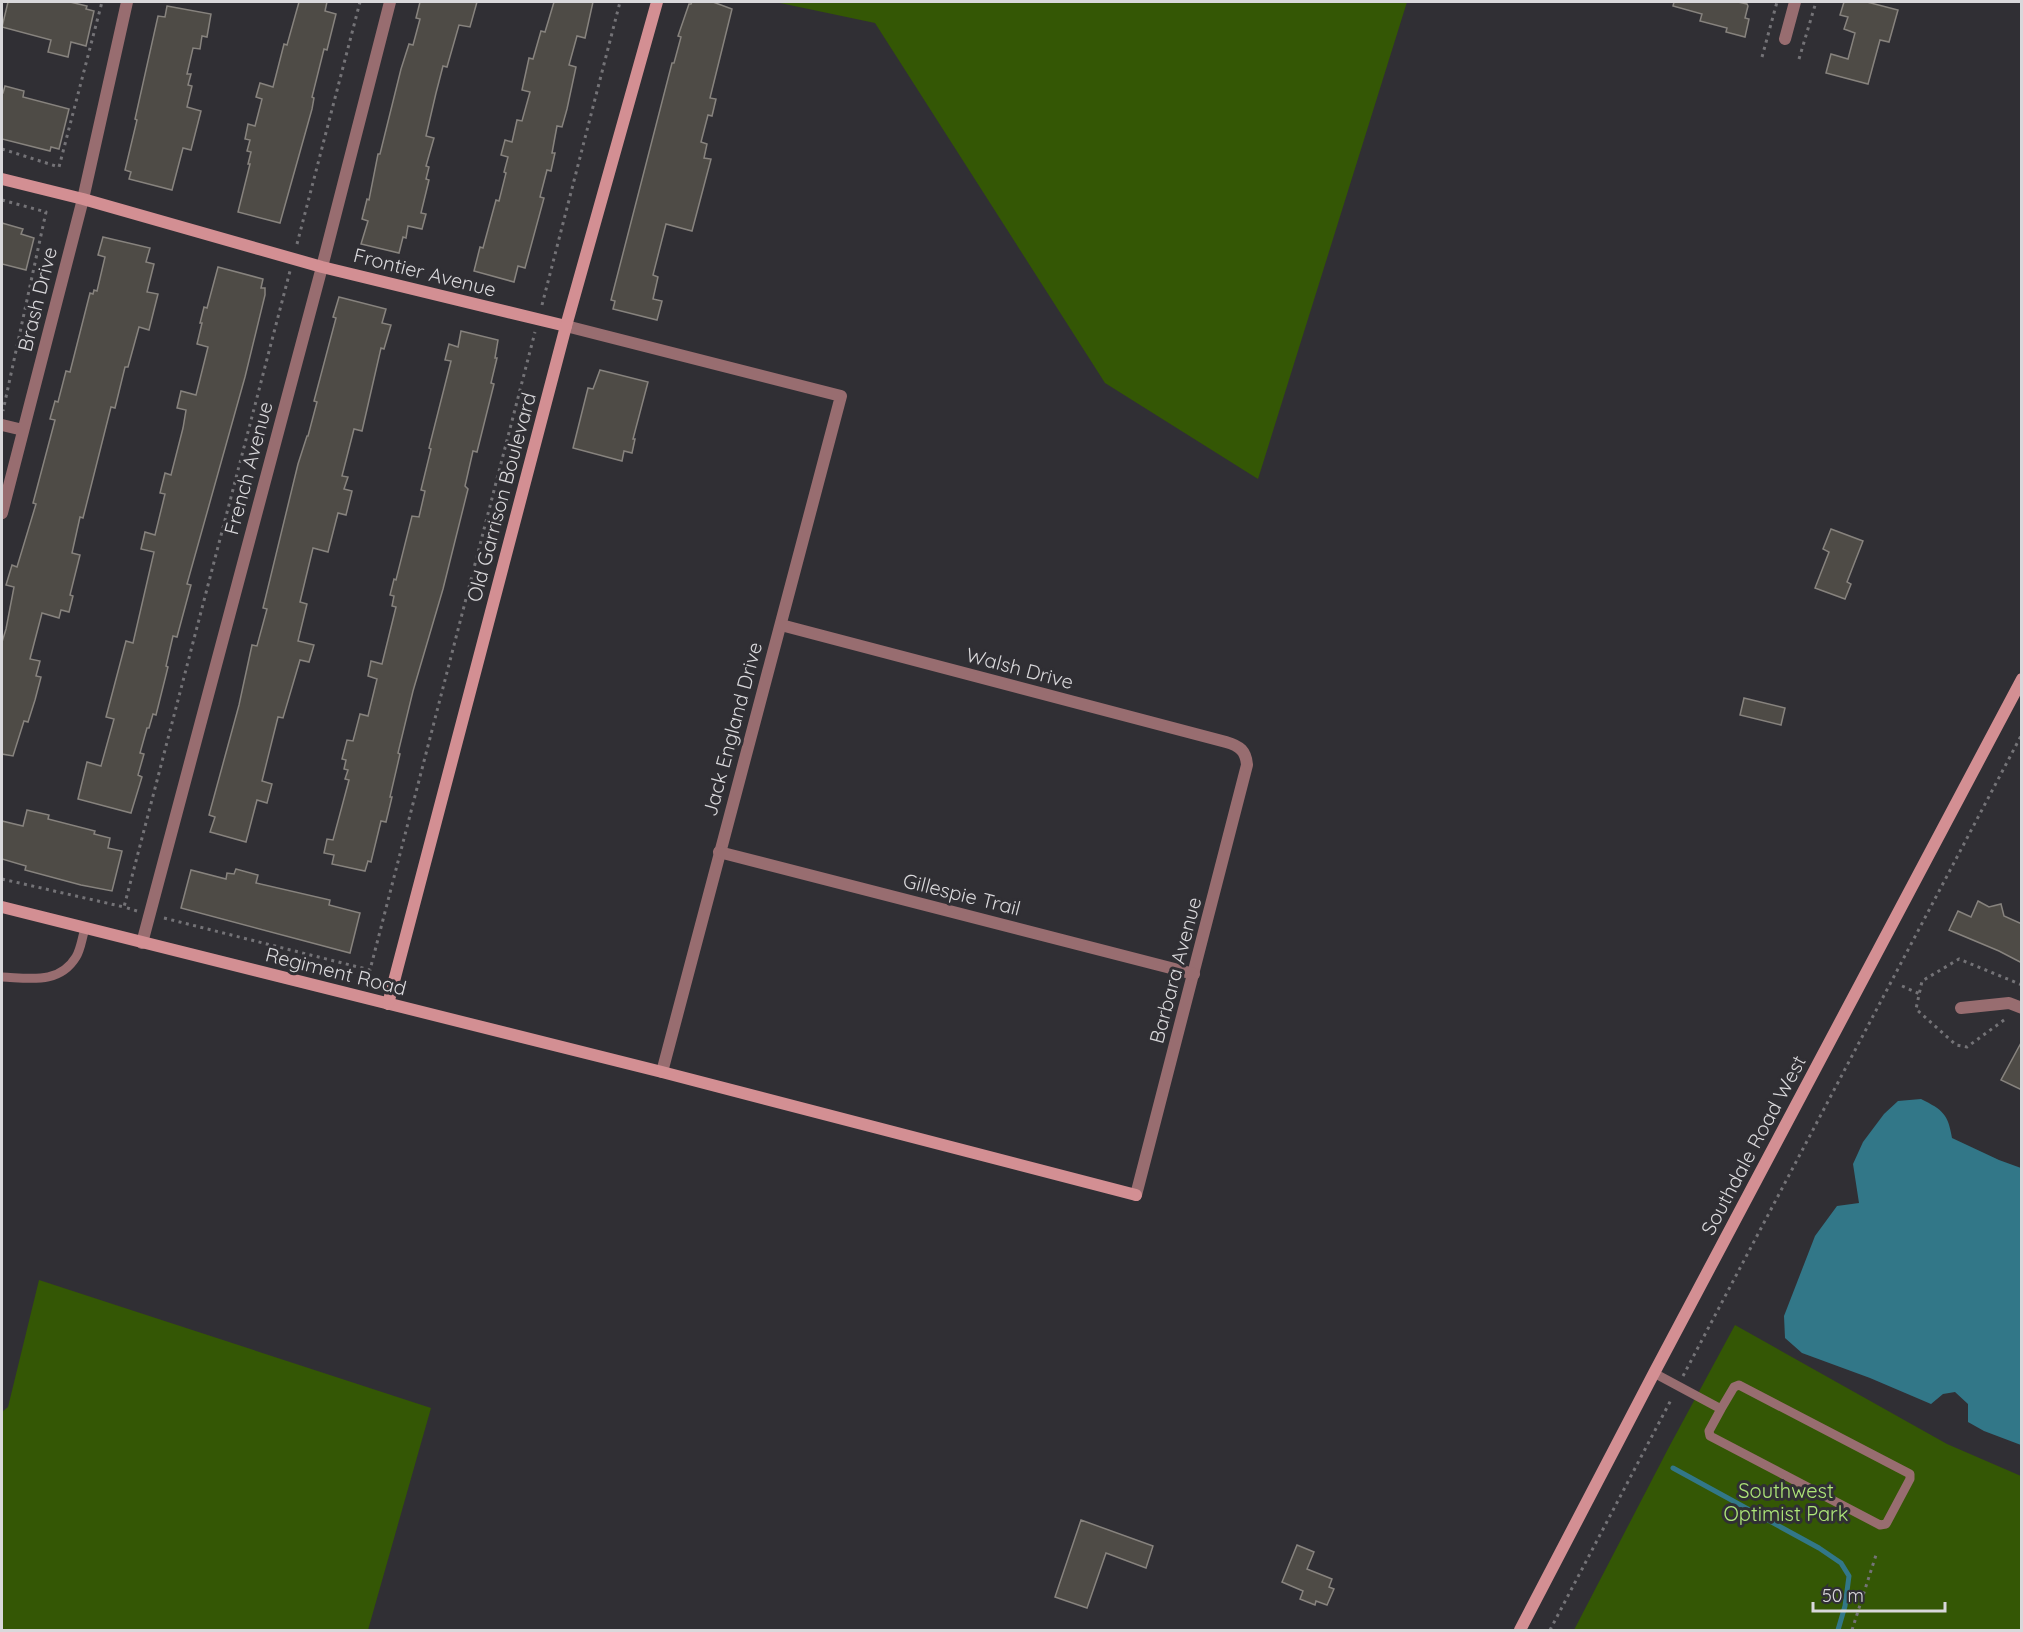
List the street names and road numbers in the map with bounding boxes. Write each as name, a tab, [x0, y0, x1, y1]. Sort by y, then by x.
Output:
street label: Frontier Avenue	[351, 242, 499, 302]
street label: Brash Drive	[12, 244, 62, 354]
street label: Old Garrison Boulevard	[461, 390, 541, 604]
street label: French Avenue	[218, 399, 278, 537]
street label: Jack England Drive	[697, 639, 767, 819]
street label: Walsh Drive	[964, 642, 1076, 694]
street label: Gillespie Trail	[901, 867, 1023, 921]
street label: Barbara Avenue	[1143, 894, 1207, 1046]
street label: Regiment Road	[263, 941, 409, 1001]
street label: Southdale Road West	[1695, 1051, 1811, 1239]

